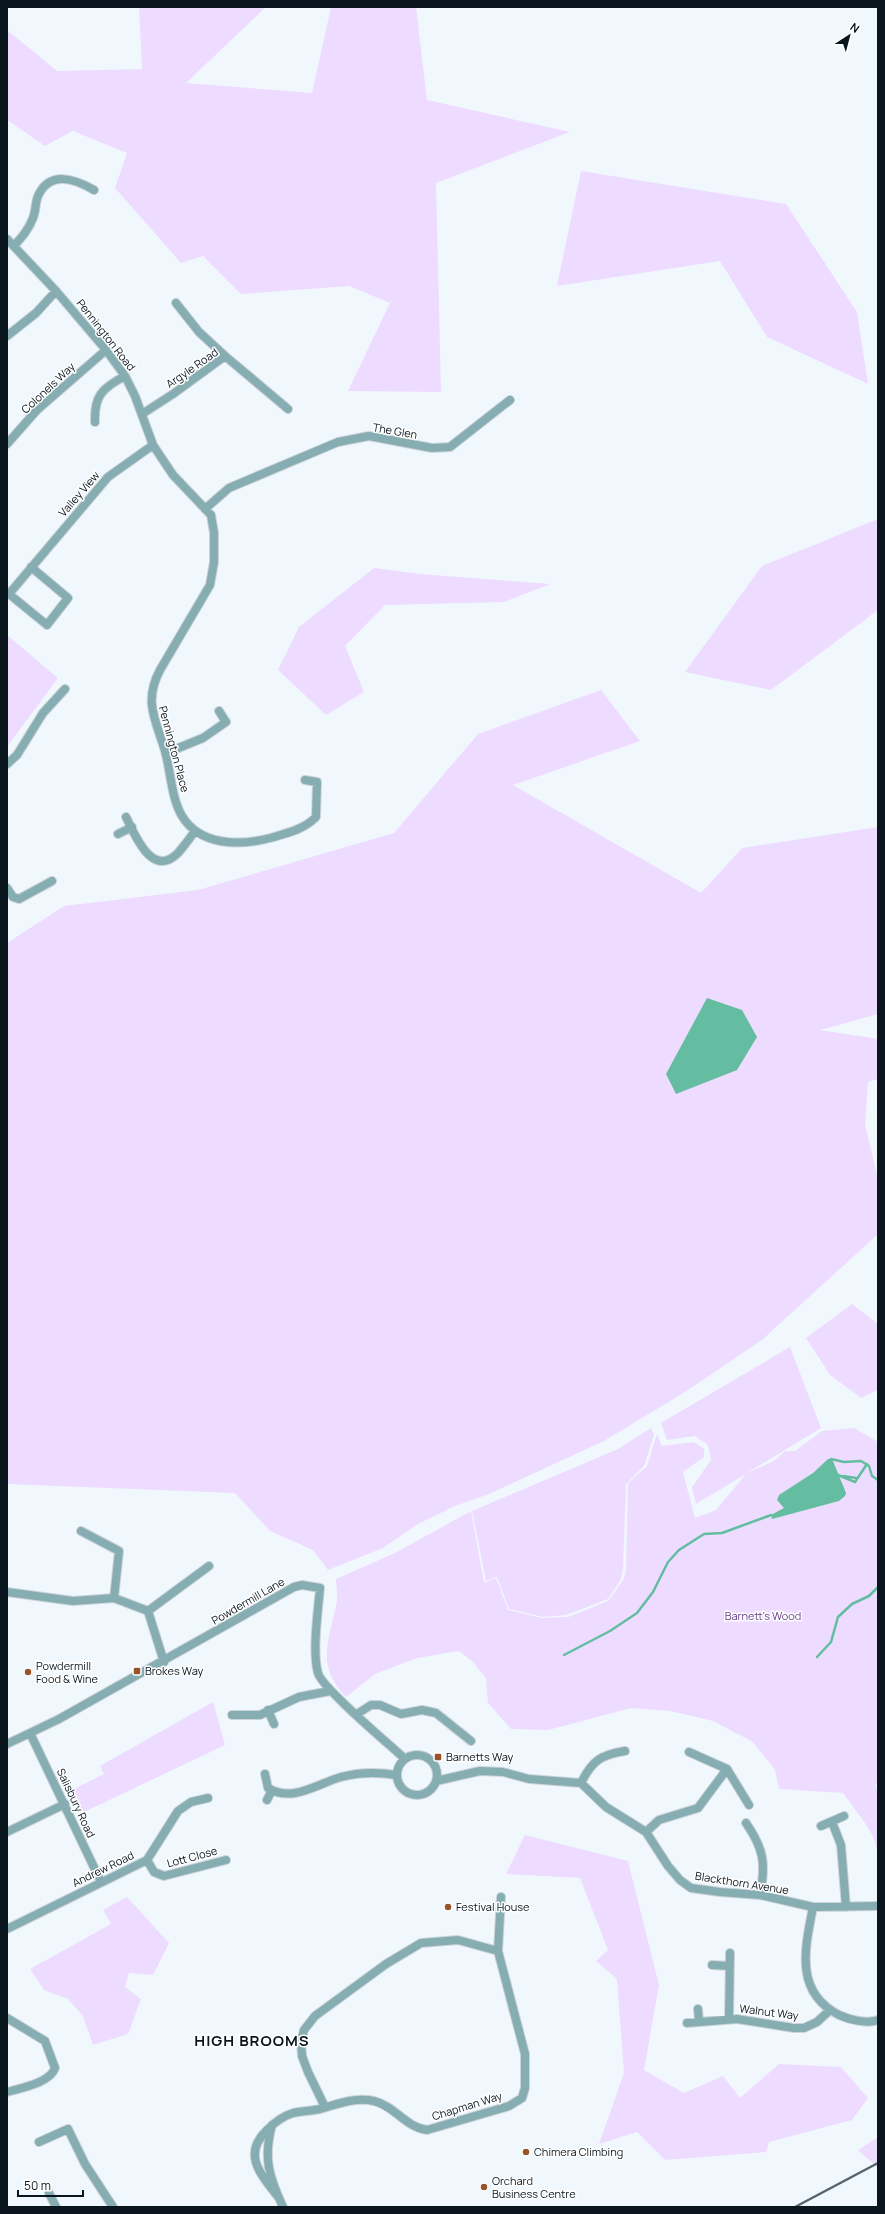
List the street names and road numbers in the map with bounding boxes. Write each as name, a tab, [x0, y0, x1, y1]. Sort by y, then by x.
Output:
street label: Pennington Road	[74, 296, 139, 374]
street label: Argyle Road	[163, 344, 221, 391]
street label: Colonels Way	[18, 359, 78, 416]
street label: The Glen	[372, 419, 418, 442]
street label: Valley View	[55, 467, 103, 519]
street label: Pennington Place	[156, 704, 193, 794]
street label: Powdermill Lane	[209, 1573, 287, 1628]
street label: Salisbury Road	[54, 1766, 99, 1840]
street label: Lott Close	[165, 1842, 219, 1870]
street label: Andrew Road	[69, 1847, 136, 1890]
street label: Blackthorn Avenue	[694, 1868, 791, 1897]
street label: Walnut Way	[739, 2000, 800, 2023]
street label: Chapman Way	[430, 2088, 504, 2123]

